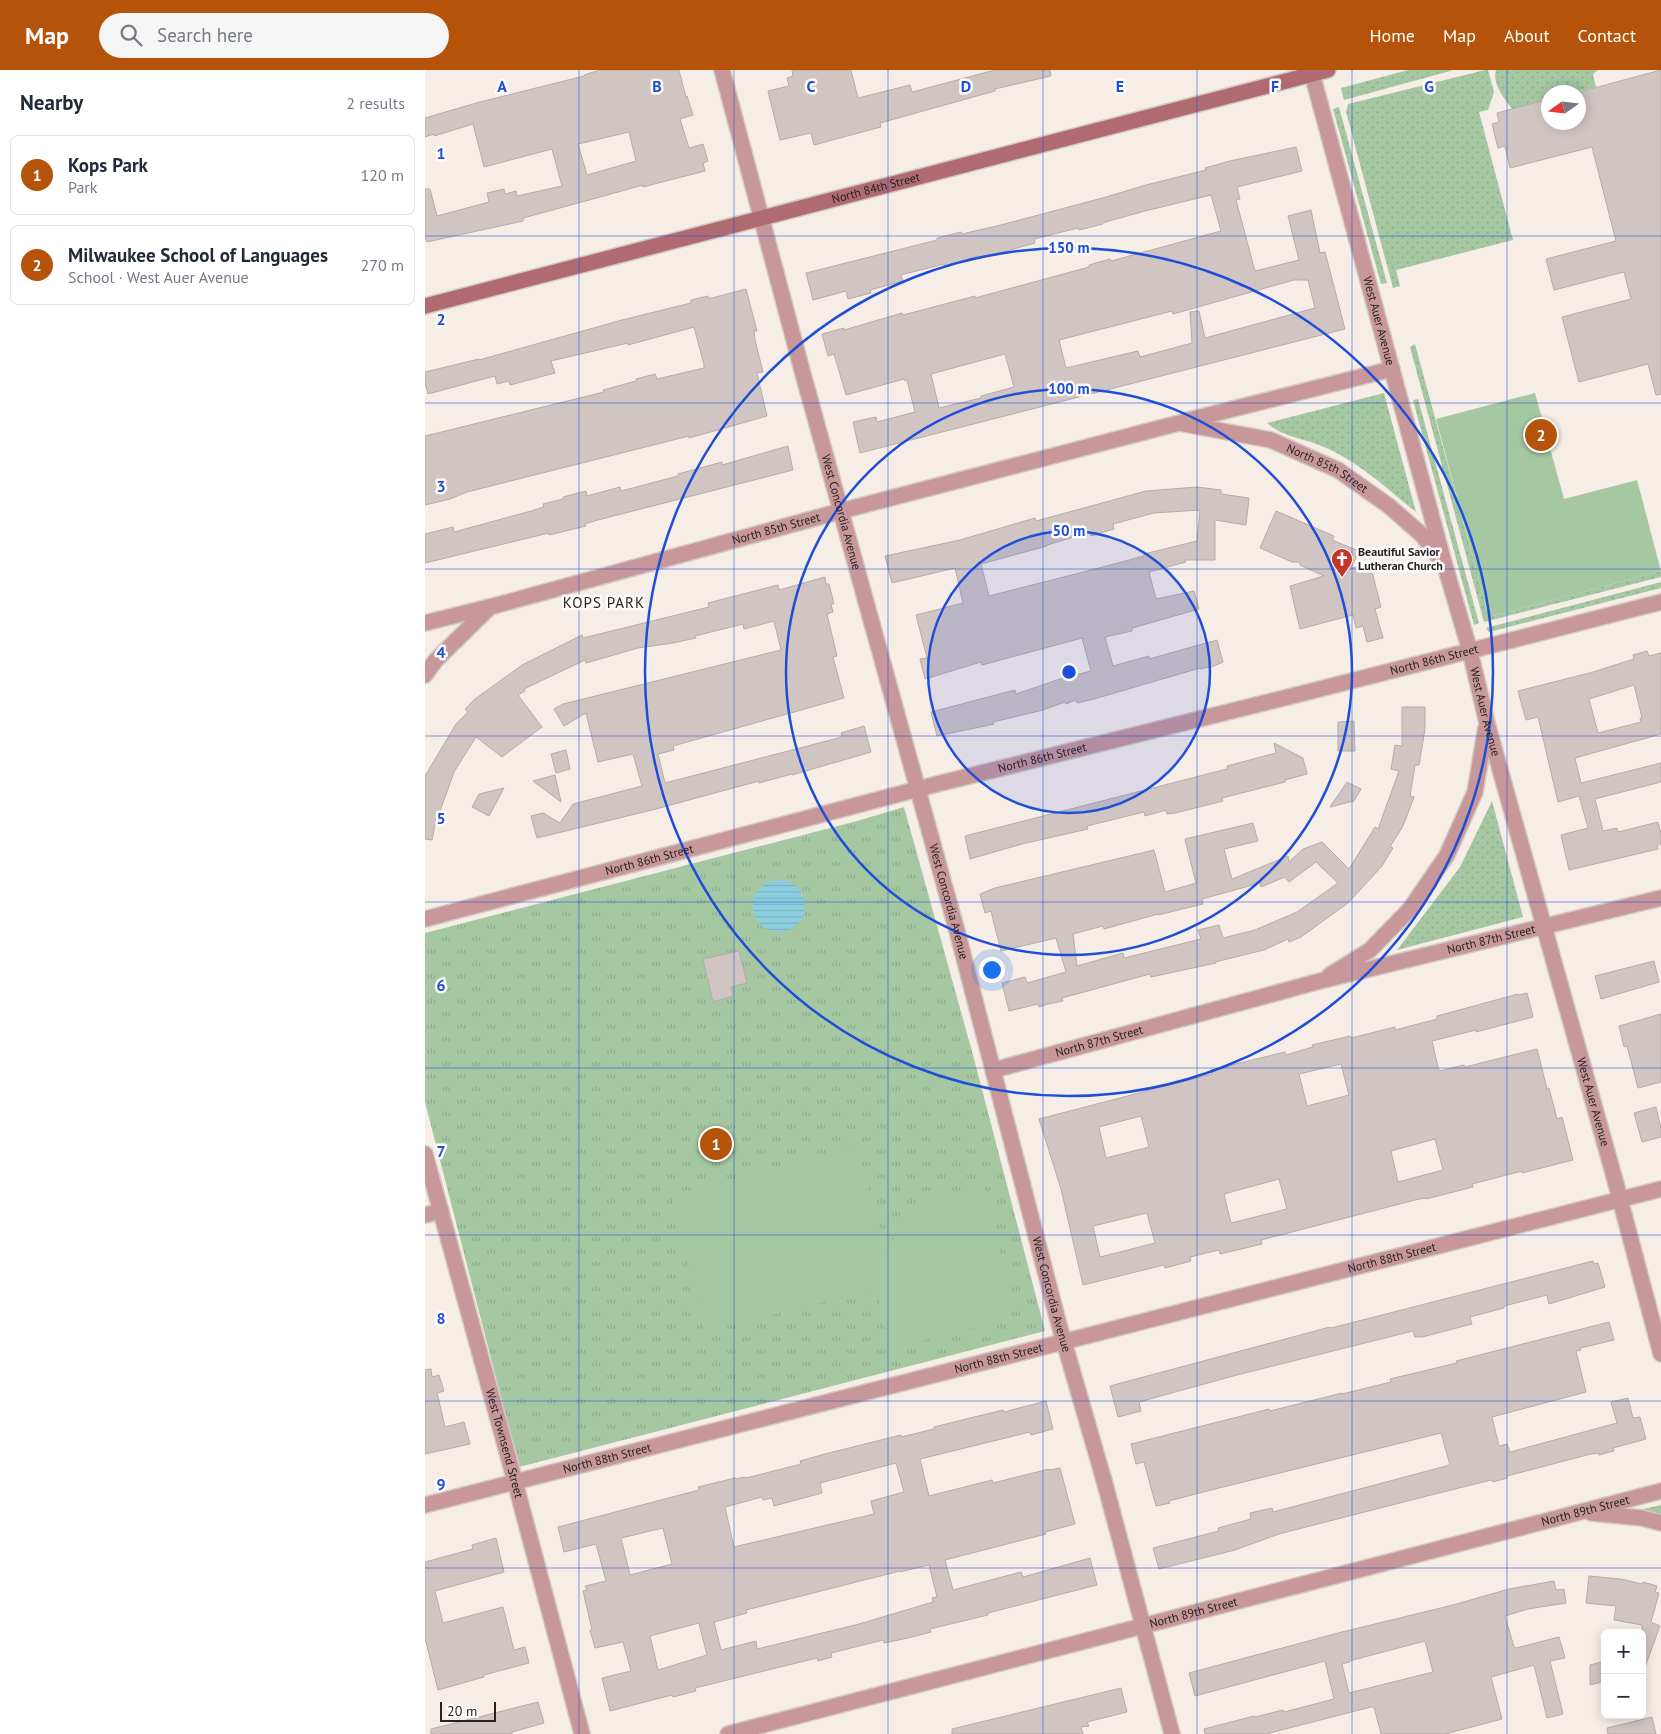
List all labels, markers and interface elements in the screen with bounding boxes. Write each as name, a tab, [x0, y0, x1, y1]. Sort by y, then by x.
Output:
search box	[99, 13, 449, 58]
text: Map	[25, 20, 69, 51]
icon: search	[117, 21, 145, 49]
text: Search here	[157, 23, 253, 47]
text: Home	[1369, 24, 1415, 47]
text: Map	[1443, 24, 1476, 47]
text: About	[1504, 24, 1550, 47]
text: Contact	[1578, 24, 1636, 47]
text: A	[497, 76, 507, 96]
text: B	[652, 76, 662, 96]
text: C	[807, 76, 816, 96]
text: D	[961, 76, 971, 96]
text: E	[1116, 76, 1124, 96]
text: F	[1271, 76, 1279, 96]
text: G	[1424, 76, 1434, 96]
north arrow	[1541, 85, 1586, 130]
text: Nearby	[20, 89, 83, 116]
text: 2 results	[346, 93, 405, 113]
text: 1	[436, 143, 446, 163]
text: Kops Park	[68, 153, 148, 177]
text: 1	[32, 165, 42, 185]
text: 120 m	[361, 165, 404, 185]
street label: North 84th Street	[830, 169, 921, 206]
text: Park	[68, 177, 97, 197]
text: 150 m	[1048, 238, 1090, 257]
text: Milwaukee School of Languages	[68, 243, 328, 267]
text: 2	[32, 255, 42, 275]
text: 270 m	[361, 255, 404, 275]
text: School · West Auer Avenue	[68, 267, 249, 287]
street label: West Auer Avenue	[1360, 275, 1398, 367]
text: 2	[436, 309, 446, 329]
text: 100 m	[1048, 379, 1090, 398]
pin: 2	[1525, 416, 1557, 454]
street label: North 85th Street	[1284, 440, 1371, 496]
street label: West Concordia Avenue	[819, 453, 865, 571]
text: 3	[436, 476, 446, 496]
street label: North 85th Street	[730, 509, 822, 547]
text: 50 m	[1053, 521, 1085, 540]
place label: Beautiful Savior Lutheran Church	[1358, 544, 1443, 573]
church icon: Beautiful Savior Lutheran Church	[1330, 547, 1354, 578]
district label: KOPS PARK	[563, 593, 645, 612]
street label: North 86th Street	[1388, 641, 1480, 678]
text: 4	[436, 642, 446, 662]
centre of rings	[1060, 663, 1078, 681]
street label: West Auer Avenue	[1467, 666, 1504, 758]
street label: North 86th Street	[996, 739, 1088, 776]
text: 5	[436, 808, 446, 828]
street label: North 86th Street	[604, 841, 695, 878]
street label: West Concordia Avenue	[926, 842, 972, 961]
street label: North 87th Street	[1445, 921, 1537, 957]
your location	[979, 957, 1005, 983]
text: 6	[436, 975, 446, 995]
street label: North 87th Street	[1054, 1022, 1145, 1060]
street label: West Auer Avenue	[1574, 1056, 1613, 1148]
pin: 1	[700, 1125, 732, 1163]
text: 7	[436, 1141, 446, 1161]
street label: West Concordia Avenue	[1029, 1235, 1075, 1354]
street label: North 88th Street	[1346, 1239, 1437, 1276]
text: 8	[436, 1308, 446, 1328]
street label: North 88th Street	[953, 1339, 1044, 1376]
street label: West Townsend Street	[483, 1387, 527, 1499]
street label: North 88th Street	[561, 1439, 653, 1476]
text: 9	[436, 1474, 446, 1494]
street label: North 89th Street	[1540, 1492, 1631, 1529]
street label: North 89th Street	[1148, 1594, 1239, 1631]
map controls	[1601, 1629, 1646, 1719]
button: +	[1601, 1629, 1646, 1674]
button: −	[1601, 1674, 1646, 1719]
scale bar	[440, 1699, 496, 1722]
text: 20 m	[447, 1702, 477, 1720]

